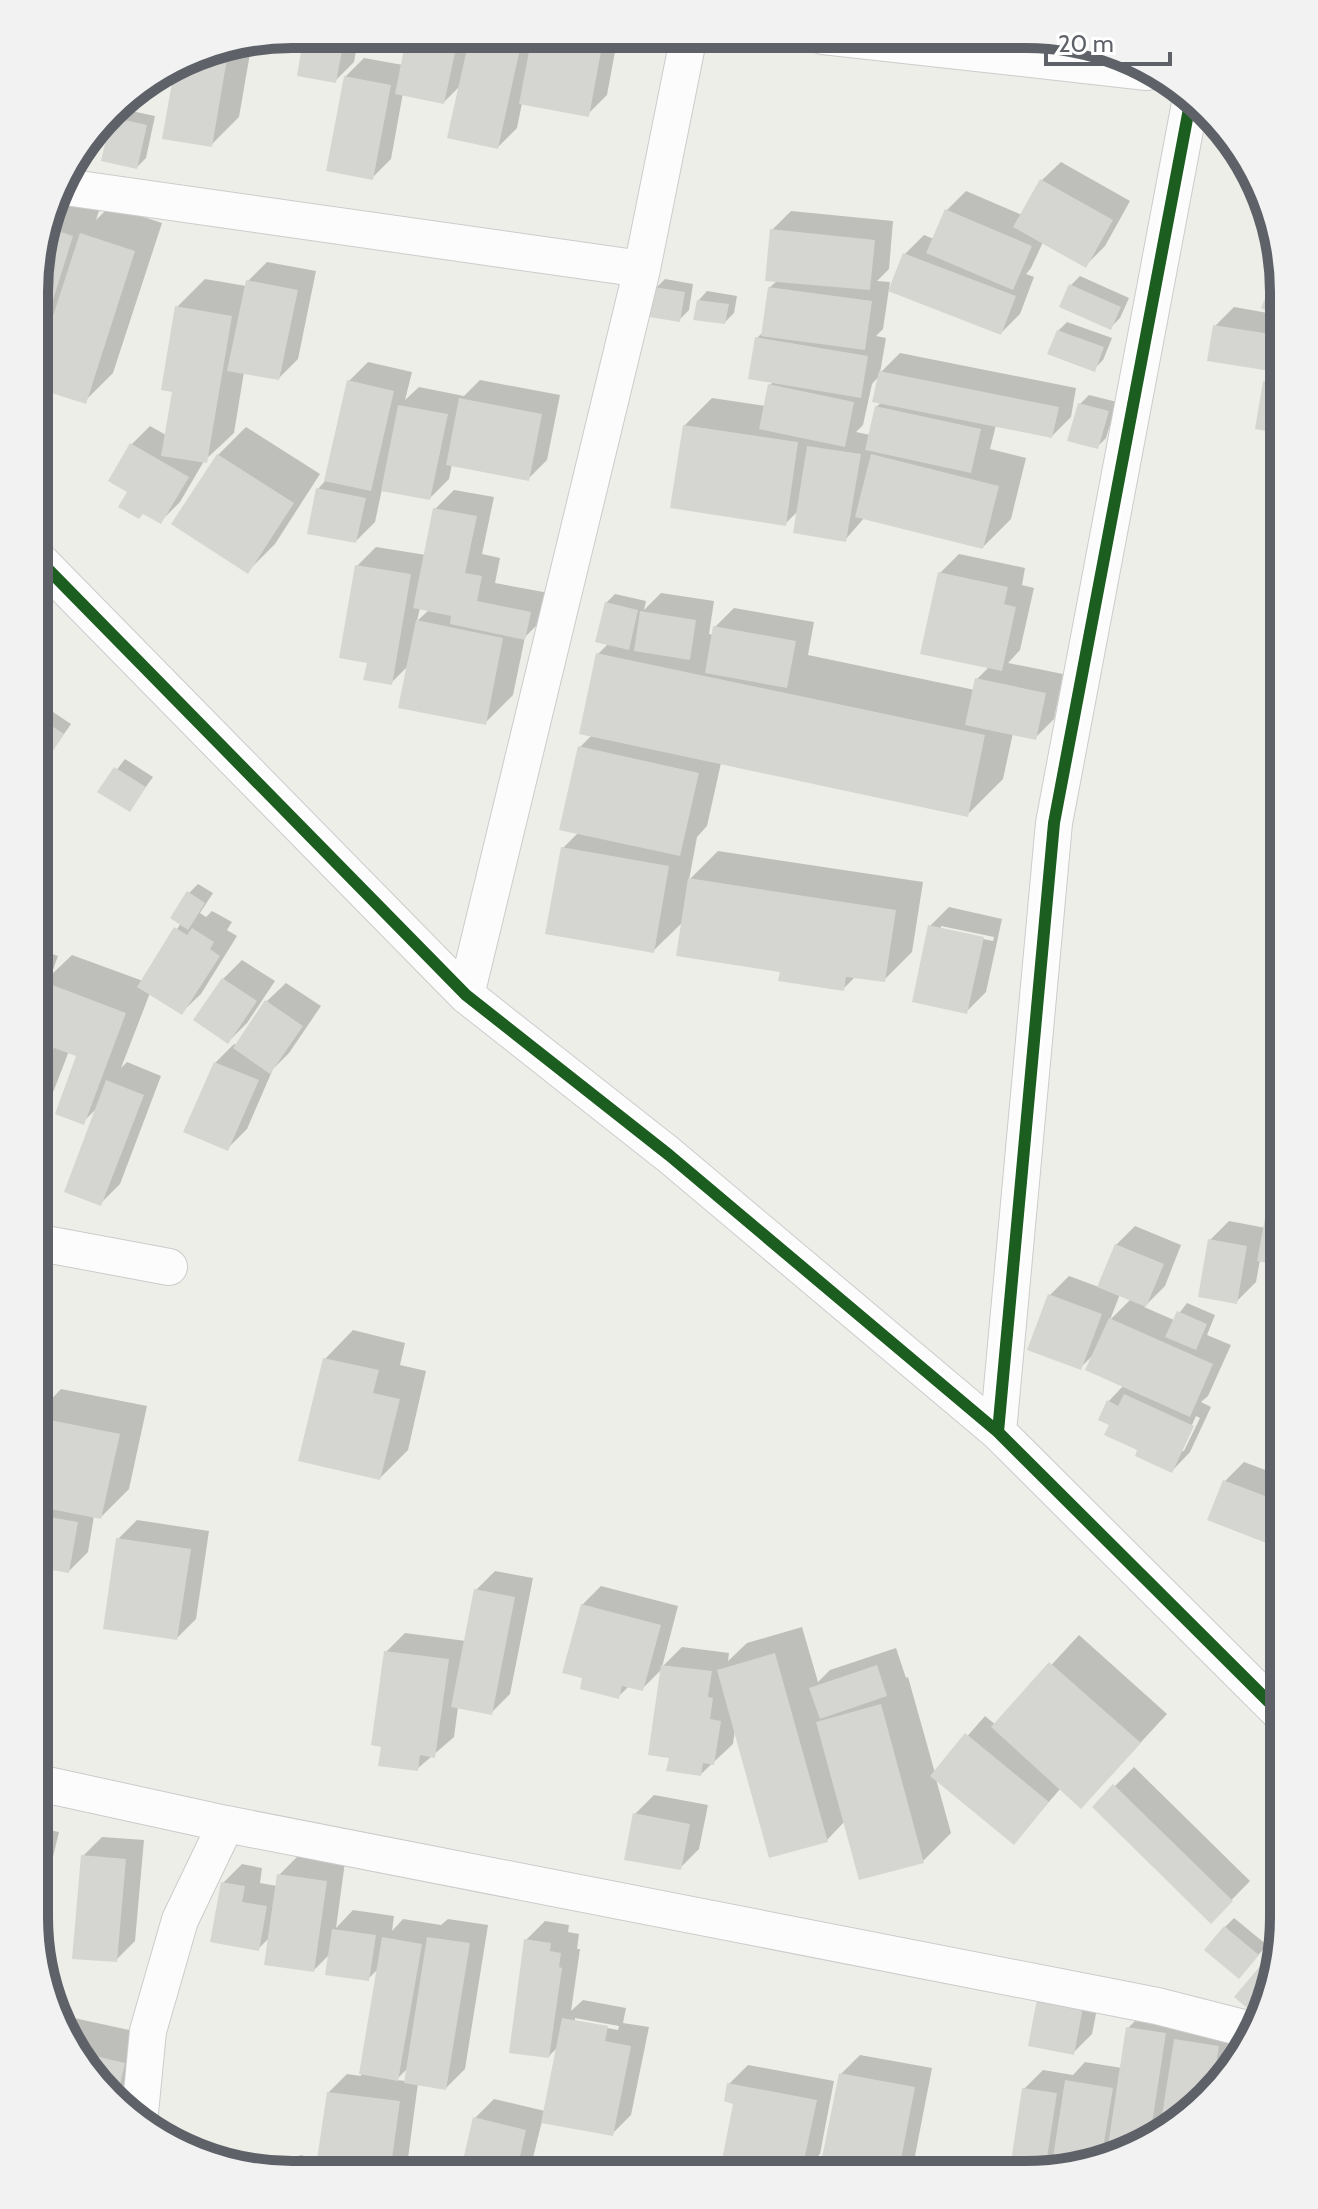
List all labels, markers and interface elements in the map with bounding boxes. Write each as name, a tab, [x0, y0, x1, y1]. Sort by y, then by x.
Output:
scale bar	[1046, 16, 1170, 66]
text: 20 m	[1058, 29, 1114, 58]

